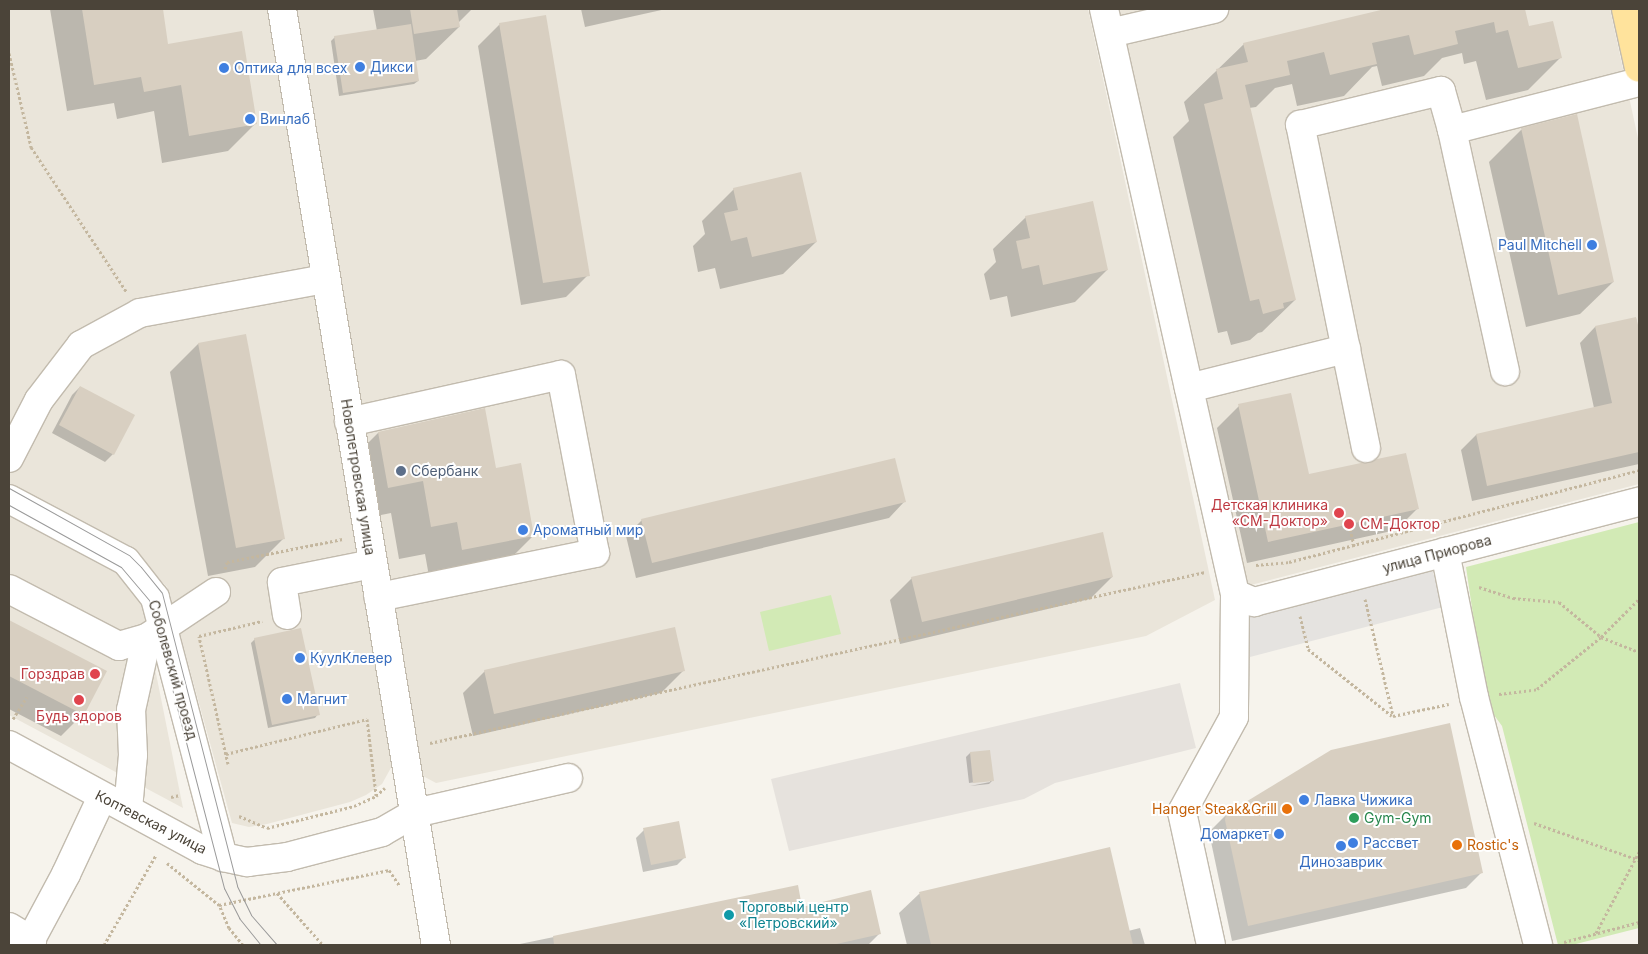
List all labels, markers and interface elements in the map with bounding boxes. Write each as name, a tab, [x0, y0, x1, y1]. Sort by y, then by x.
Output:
place label: Дикси	[370, 59, 413, 75]
place label: Оптика для всех	[234, 60, 347, 76]
marker: Дикси	[354, 61, 366, 73]
marker: Оптика для всех	[218, 62, 230, 74]
place label: Винлаб	[260, 111, 310, 127]
marker: Винлаб	[244, 113, 256, 125]
place label: Paul Mitchell	[1498, 237, 1582, 253]
marker: Paul Mitchell	[1586, 239, 1598, 251]
street label: Новопетровская улица	[337, 398, 379, 556]
place label: Сбербанк	[411, 463, 478, 479]
marker: Сбербанк	[395, 465, 407, 477]
place label: Детская клиника «СМ-Доктор»	[1211, 497, 1328, 530]
marker: Детская клиника «СМ-Доктор»	[1332, 506, 1346, 520]
place label: СМ-Доктор	[1360, 516, 1440, 532]
marker: СМ-Доктор	[1342, 517, 1356, 531]
place label: Ароматный мир	[533, 522, 643, 538]
marker: Ароматный мир	[517, 524, 529, 536]
street label: улица Приорова	[1381, 531, 1493, 577]
street label: Соболевский проезд	[145, 598, 201, 742]
place label: КуулКлевер	[310, 650, 392, 666]
marker: КуулКлевер	[294, 652, 306, 664]
place label: Горздрав	[21, 666, 85, 682]
marker: Горздрав	[89, 668, 101, 680]
place label: Магнит	[297, 691, 347, 707]
marker: Магнит	[281, 693, 293, 705]
marker: Будь здоров	[73, 694, 85, 706]
place label: Будь здоров	[36, 708, 122, 724]
street label: Коптевская улица	[92, 787, 210, 857]
place label: Лавка Чижика	[1314, 792, 1413, 808]
marker: Лавка Чижика	[1298, 794, 1310, 806]
place label: Hanger Steak&Grill	[1152, 801, 1277, 817]
marker: Hanger Steak&Grill	[1281, 803, 1293, 815]
place label: Gym-Gym	[1364, 810, 1432, 826]
marker: Gym-Gym	[1348, 812, 1360, 824]
place label: Домаркет	[1200, 826, 1269, 842]
marker: Домаркет	[1273, 828, 1285, 840]
place label: Рассвет	[1363, 835, 1418, 851]
marker: Рассвет	[1347, 837, 1359, 849]
place label: Rostic's	[1467, 837, 1519, 853]
marker: Rostic's	[1451, 839, 1463, 851]
marker: Динозаврик	[1335, 840, 1347, 852]
place label: Динозаврик	[1299, 854, 1383, 870]
place label: Торговый центр «Петровский»	[739, 899, 849, 932]
marker: Торговый центр «Петровский»	[723, 909, 735, 921]

